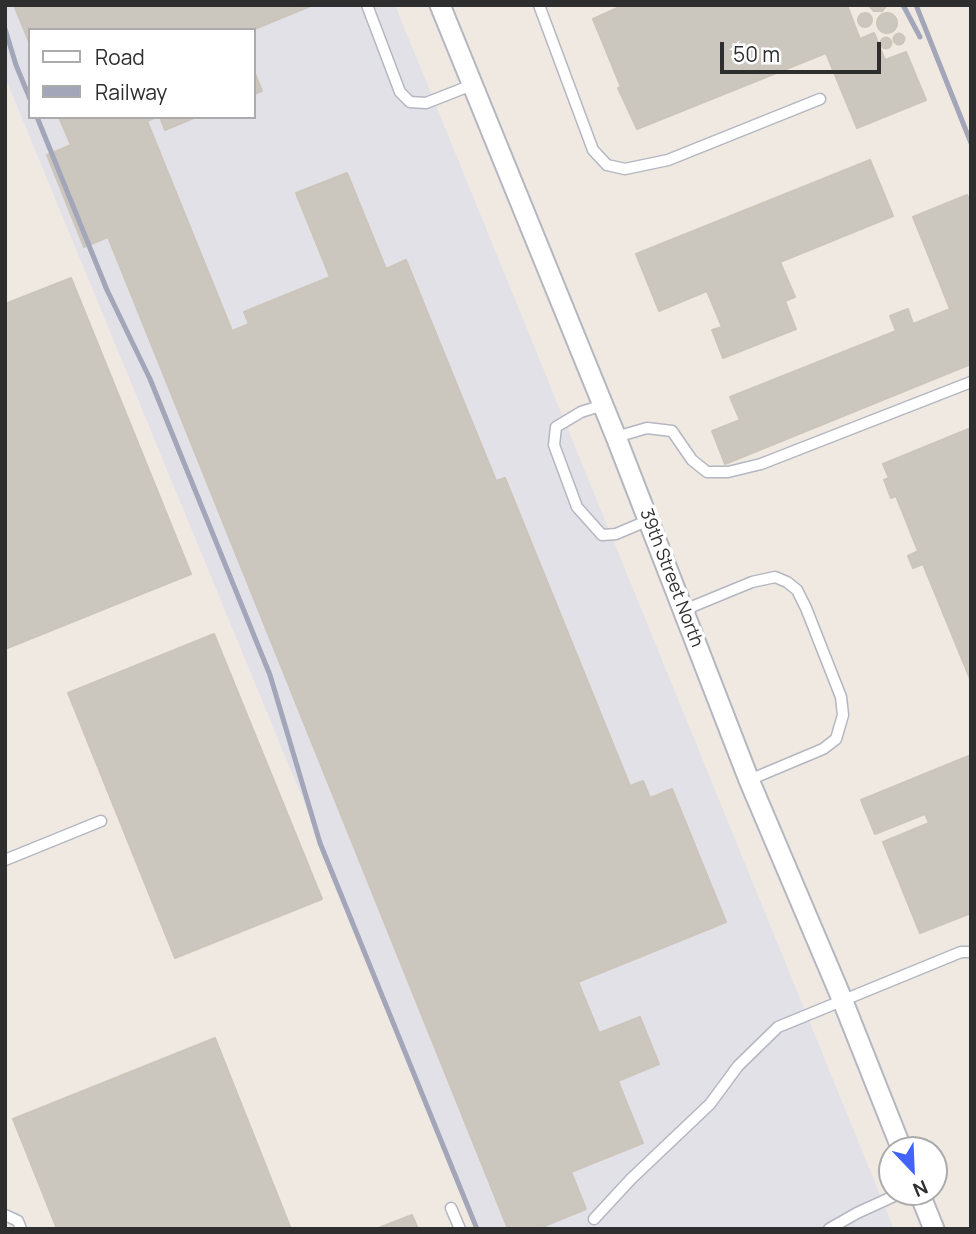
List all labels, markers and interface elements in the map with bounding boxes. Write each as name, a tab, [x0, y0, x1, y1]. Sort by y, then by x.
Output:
legend	[28, 28, 256, 119]
scale bar	[724, 28, 885, 72]
text: 50 m	[733, 40, 780, 68]
text: Road	[95, 43, 145, 71]
text: Railway	[95, 78, 167, 106]
street label: 39th Street North	[635, 506, 707, 650]
north arrow	[878, 1136, 948, 1206]
text: N	[909, 1174, 932, 1203]

